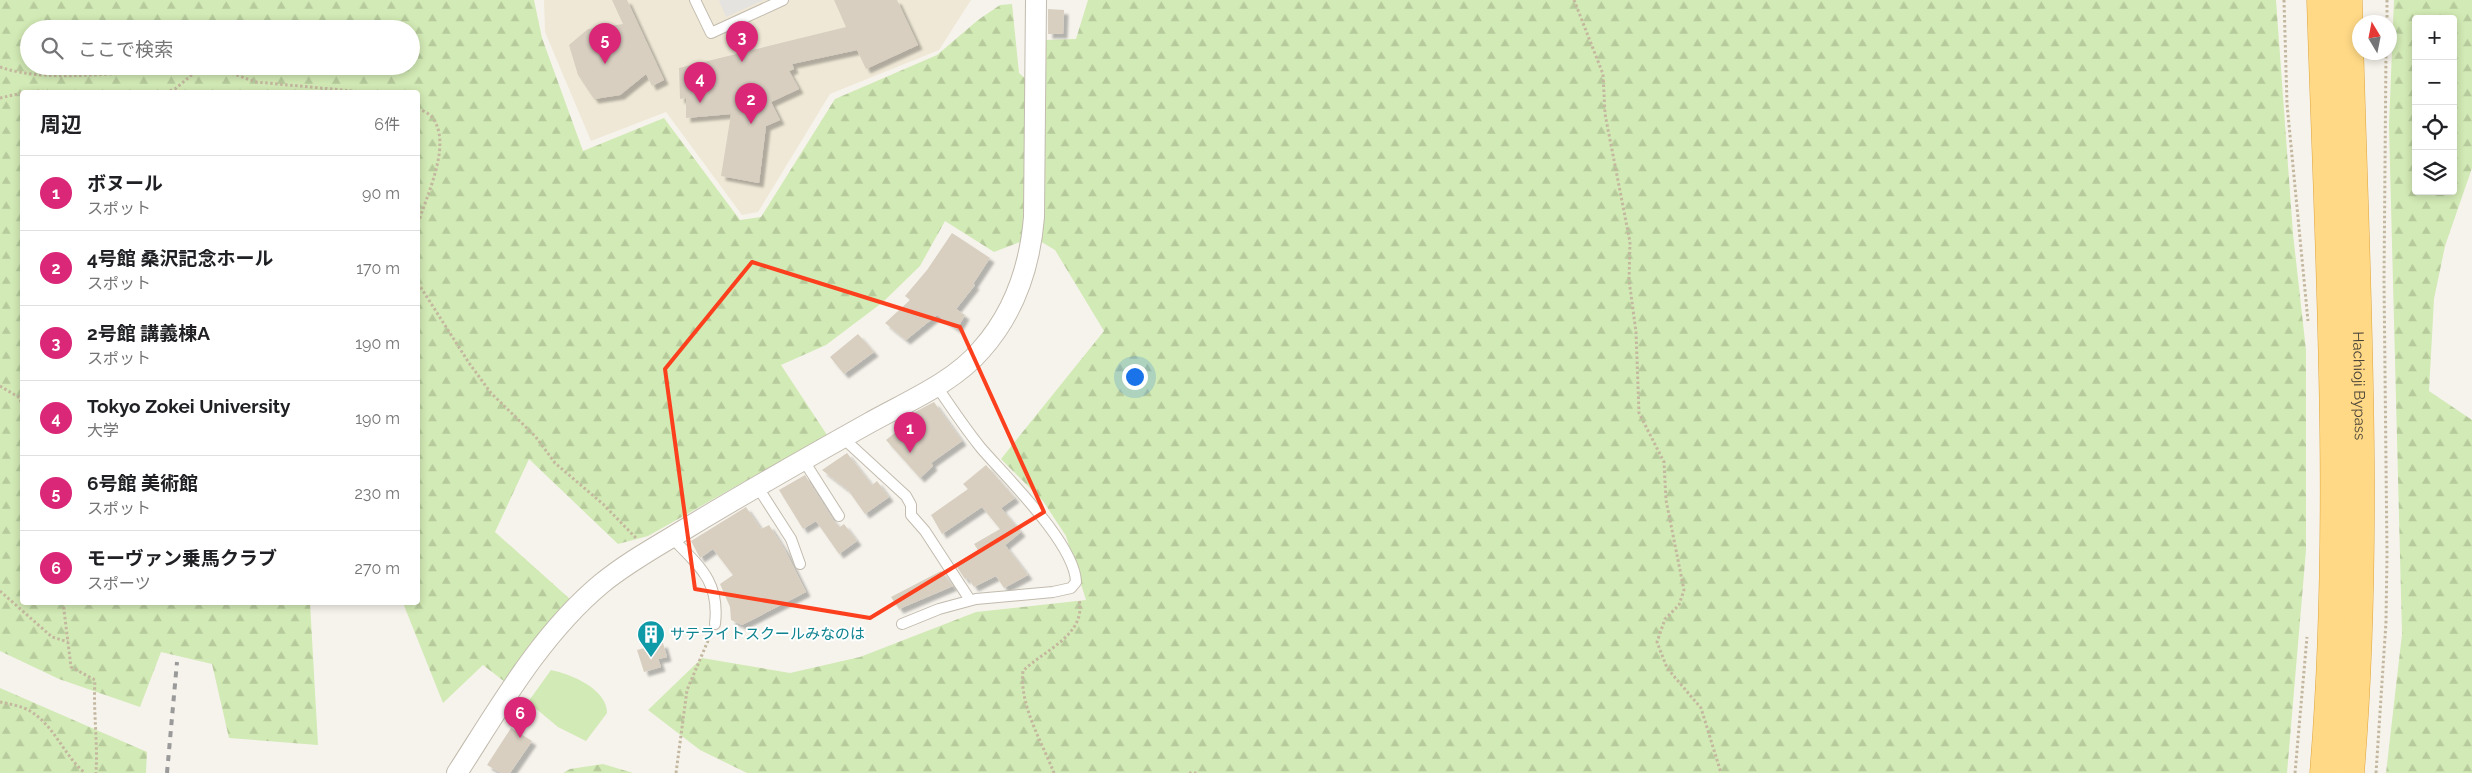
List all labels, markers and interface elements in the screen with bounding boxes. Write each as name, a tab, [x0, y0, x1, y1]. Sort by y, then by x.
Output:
north arrow	[2352, 15, 2397, 60]
map controls	[2412, 15, 2457, 195]
button: +	[2412, 15, 2457, 60]
search box	[20, 20, 420, 75]
pin: 3	[726, 21, 758, 62]
pin: 5	[589, 23, 621, 64]
icon: search	[38, 34, 66, 62]
text: ここで検索	[78, 38, 173, 60]
button: −	[2412, 60, 2457, 105]
pin: 4	[684, 62, 716, 103]
pin: 2	[735, 83, 767, 124]
button: locate	[2412, 105, 2457, 150]
text: 周辺	[40, 112, 82, 137]
text: 6件	[374, 115, 400, 134]
button: layers	[2412, 150, 2457, 195]
text: ボヌール	[87, 172, 163, 194]
text: 1	[52, 184, 60, 203]
text: 90 m	[362, 184, 400, 203]
text: スポット	[87, 199, 151, 218]
text: 4号館 桑沢記念ホール	[87, 247, 273, 269]
text: 2	[51, 259, 61, 278]
text: 170 m	[356, 259, 400, 278]
text: スポット	[87, 274, 151, 293]
text: 2号館 講義棟A	[87, 322, 210, 344]
street label: Hachioji Bypass	[2349, 331, 2369, 440]
text: 3	[52, 334, 60, 353]
text: 190 m	[355, 334, 400, 353]
text: スポット	[87, 349, 151, 368]
your location	[1122, 364, 1148, 390]
text: Tokyo Zokei University	[87, 395, 290, 417]
text: 4	[51, 409, 61, 428]
text: 190 m	[355, 409, 400, 428]
pin: 1	[894, 412, 926, 453]
text: 大学	[87, 421, 119, 440]
text: 6号館 美術館	[87, 472, 198, 494]
text: 5	[52, 484, 60, 503]
text: 230 m	[355, 484, 400, 503]
text: スポット	[87, 499, 151, 518]
text: モーヴァン乗馬クラブ	[87, 547, 277, 569]
text: 6	[51, 559, 61, 578]
text: 270 m	[355, 559, 400, 578]
text: スポーツ	[87, 574, 151, 593]
building icon: サテライトスクールみなのは	[636, 619, 666, 658]
place label: サテライトスクールみなのは	[670, 625, 865, 643]
pin: 6	[504, 697, 536, 738]

